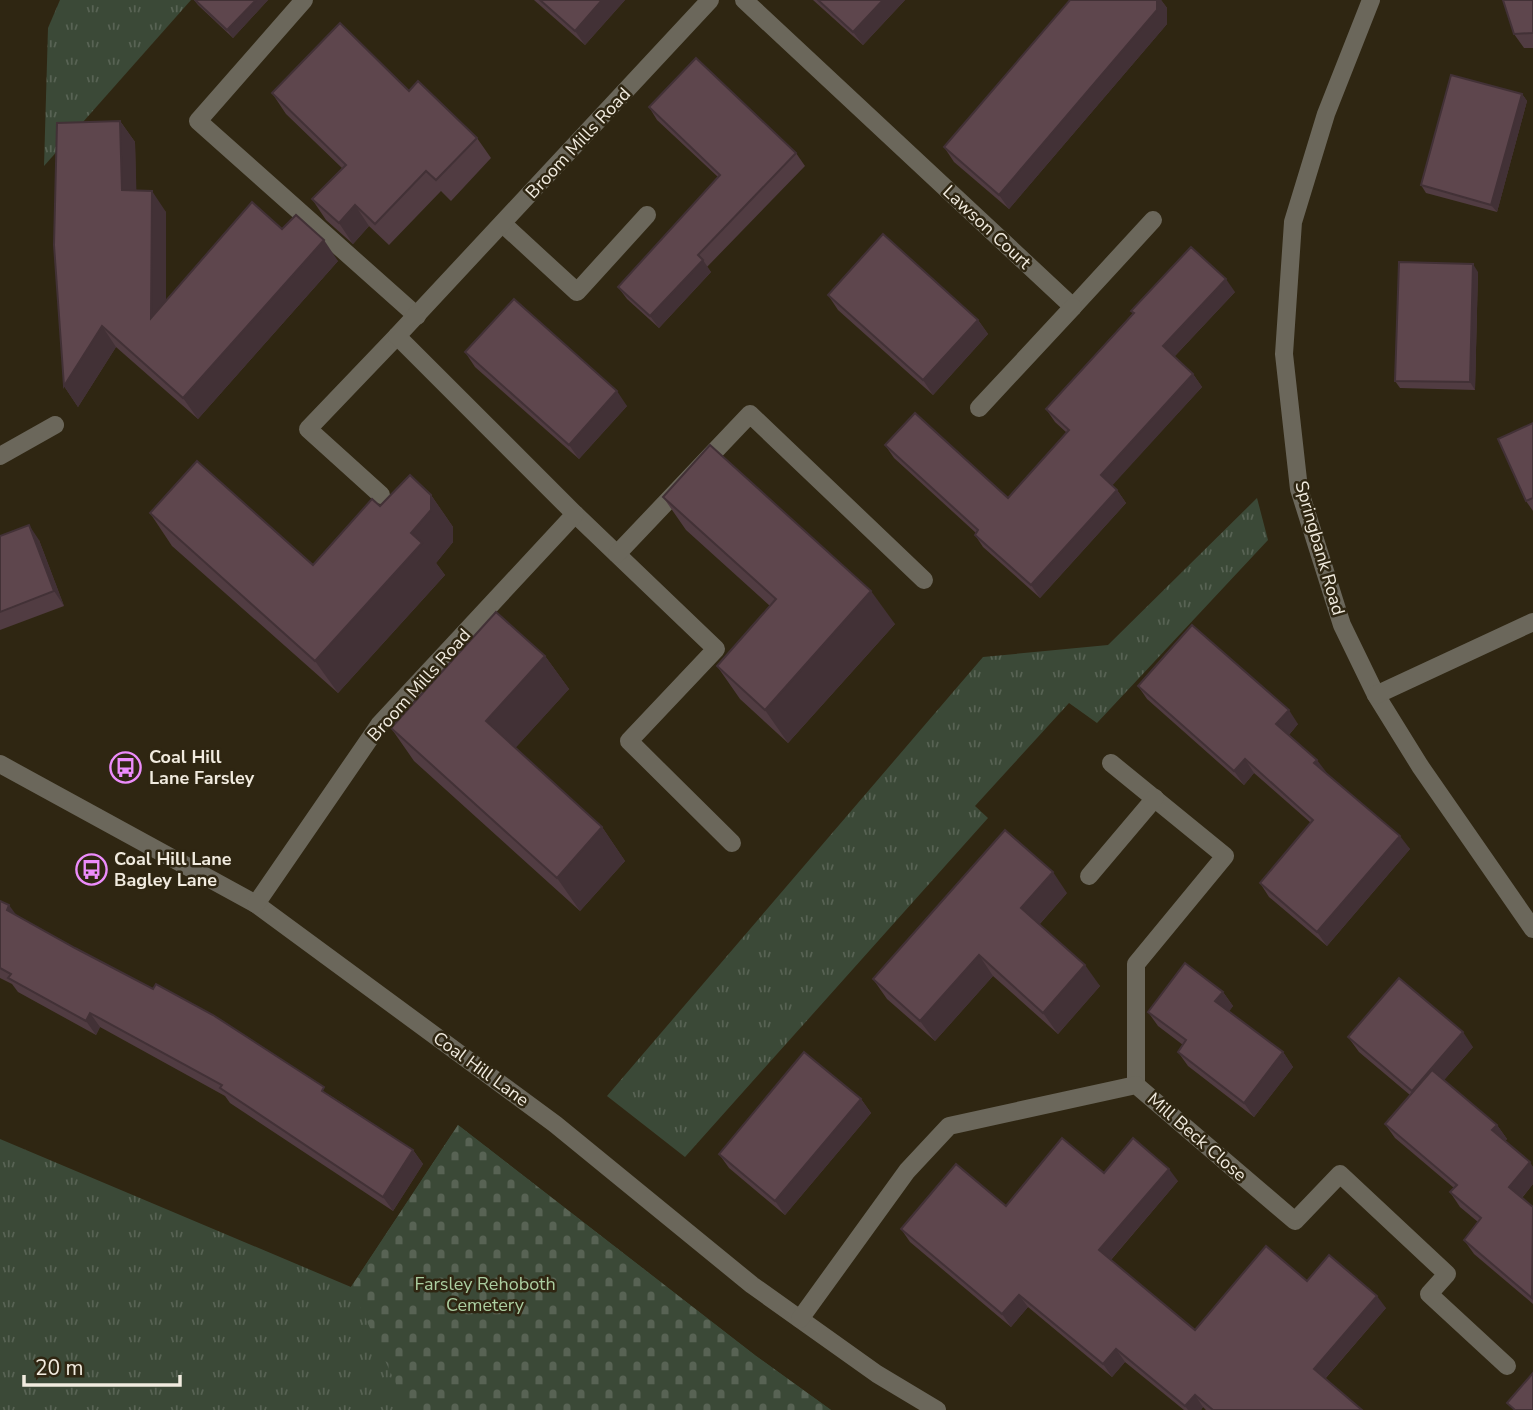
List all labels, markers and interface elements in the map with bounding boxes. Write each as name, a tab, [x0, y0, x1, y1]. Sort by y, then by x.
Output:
street label: Broom Mills Road	[520, 82, 636, 204]
street label: Lawson Court	[938, 180, 1037, 275]
street label: Springbank Road	[1289, 478, 1351, 618]
street label: Broom Mills Road	[362, 624, 476, 746]
place label: Coal Hill Lane Farsley	[149, 745, 255, 790]
bus stop icon: Coal Hill Lane Farsley	[109, 750, 143, 784]
place label: Coal Hill Lane Bagley Lane	[114, 847, 232, 892]
bus stop icon: Coal Hill Lane Bagley Lane	[74, 852, 108, 886]
street label: Coal Hill Lane	[428, 1026, 534, 1112]
street label: Mill Beck Close	[1142, 1087, 1252, 1187]
park label: Farsley Rehoboth Cemetery	[414, 1272, 556, 1317]
scale bar	[24, 1344, 180, 1388]
text: 20 m	[35, 1354, 84, 1382]

